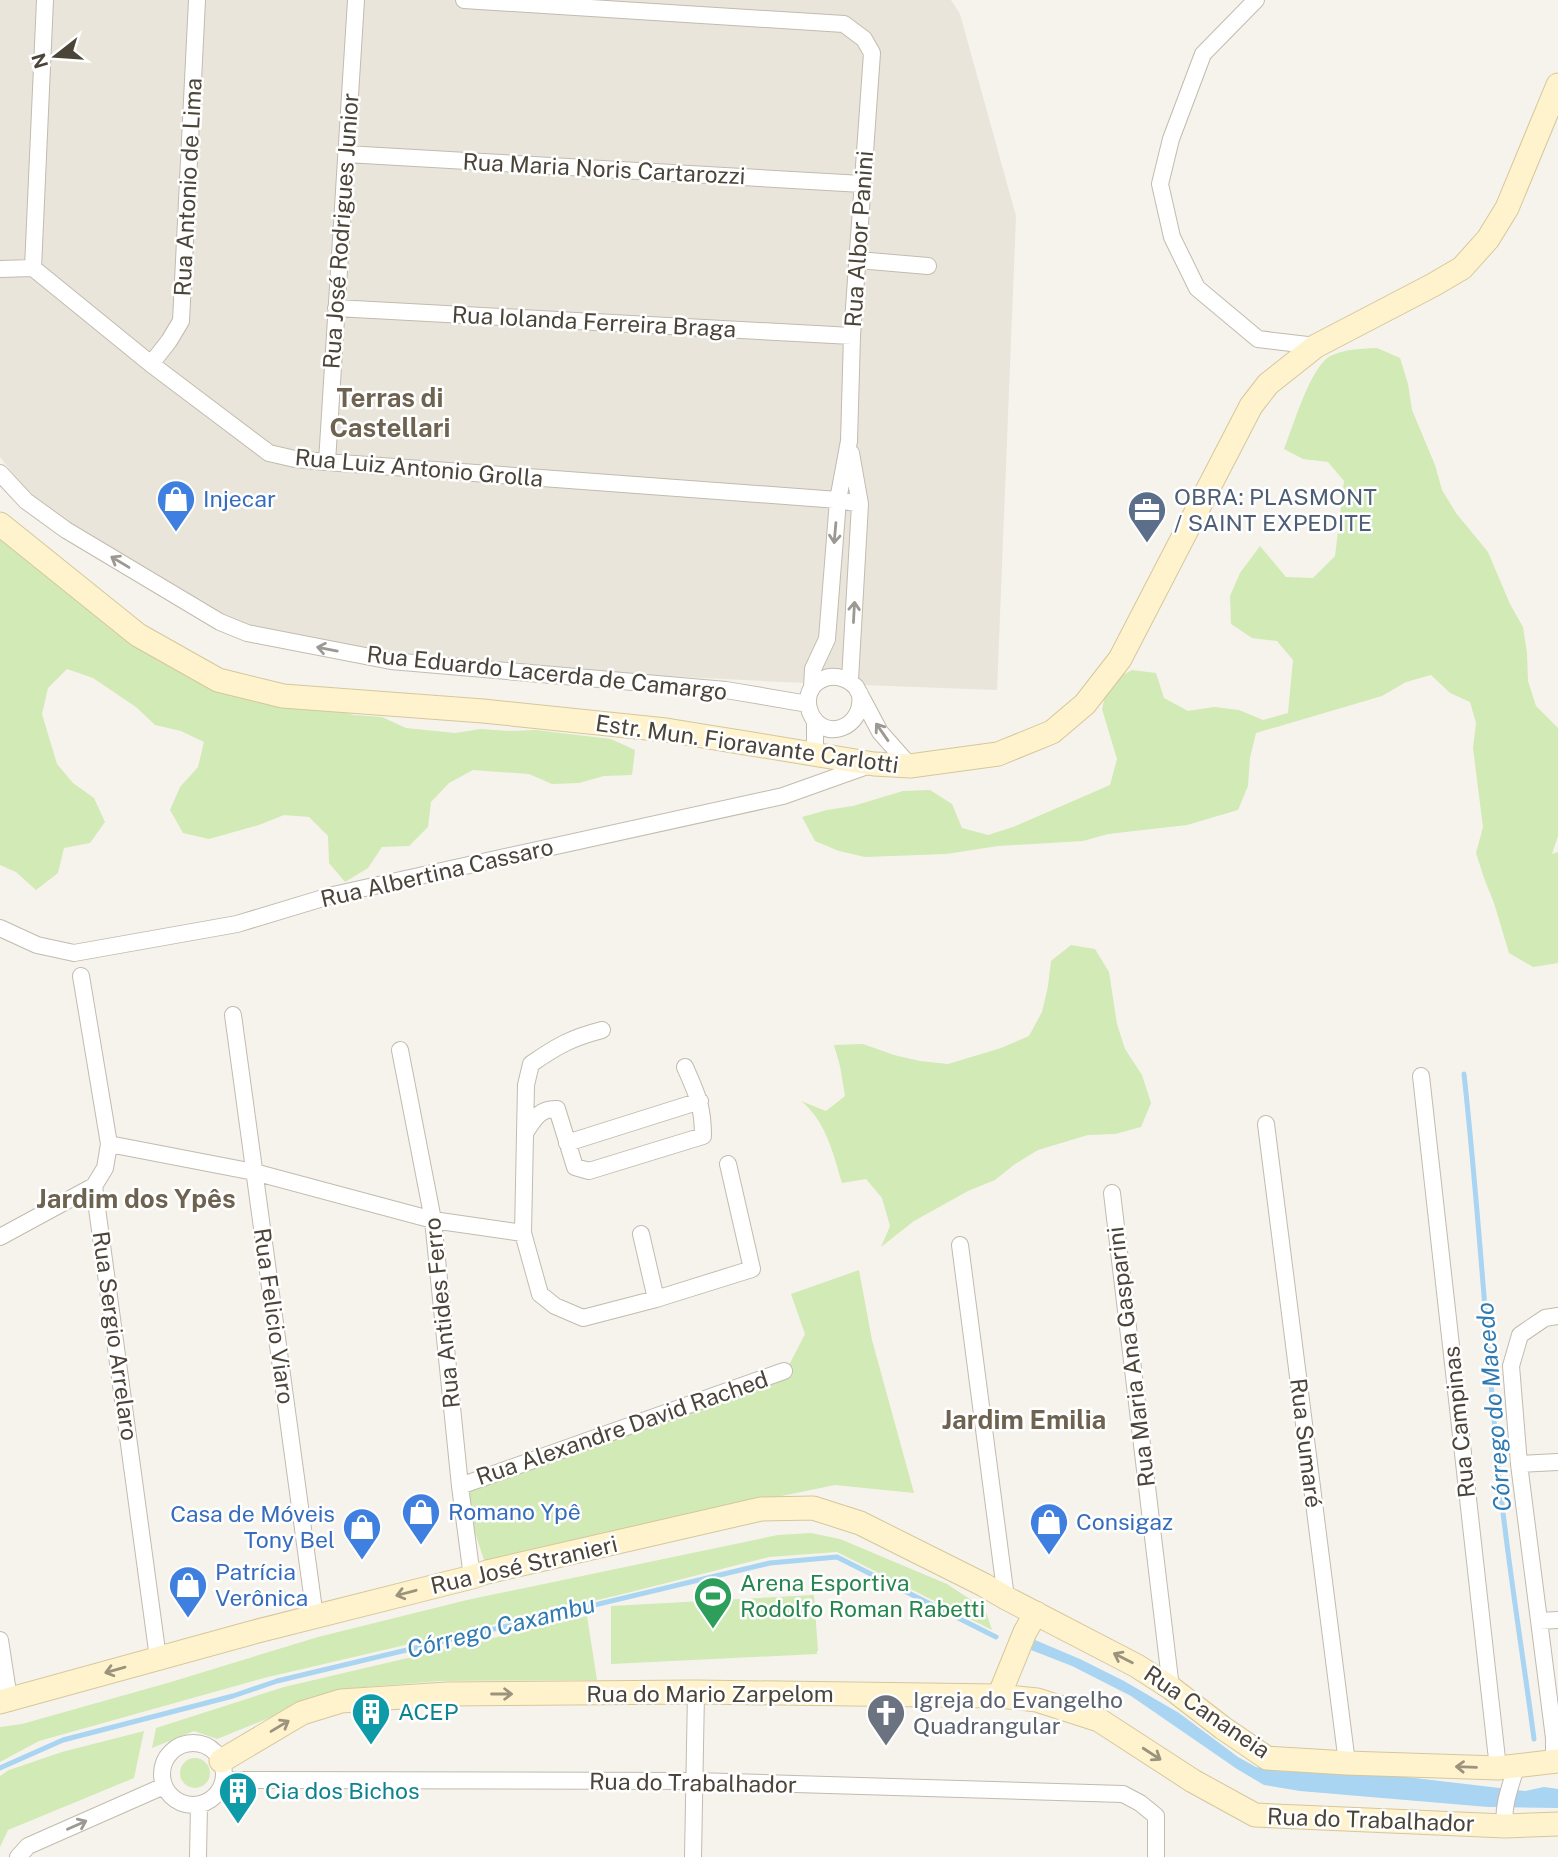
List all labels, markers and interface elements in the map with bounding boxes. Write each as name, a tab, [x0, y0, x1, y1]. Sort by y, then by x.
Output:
north arrow	[21, 21, 91, 91]
text: N	[27, 51, 52, 71]
street label: Rua Antonio de Lima	[168, 77, 207, 297]
street label: Rua José Rodrigues Junior	[317, 92, 364, 370]
street label: Rua Maria Noris Cartarozzi	[462, 148, 746, 189]
street label: Rua Albor Panini	[839, 150, 878, 328]
street label: Rua Iolanda Ferreira Braga	[451, 301, 737, 342]
district label: Terras di Castellari	[330, 382, 450, 443]
street label: Rua Luiz Antonio Grolla	[294, 443, 544, 492]
shop icon: Injecar	[155, 478, 197, 533]
place label: OBRA: PLASMONT / SAINT EXPEDITE	[1174, 483, 1377, 536]
place label: Injecar	[203, 485, 276, 512]
office icon: OBRA: PLASMONT / SAINT EXPEDITE	[1126, 489, 1168, 544]
one-way arrow	[828, 521, 841, 544]
one-way arrow	[110, 555, 131, 568]
one-way arrow	[848, 601, 861, 624]
street label: Rua Eduardo Lacerda de Camargo	[366, 640, 729, 705]
one-way arrow	[316, 642, 339, 655]
street label: Estr. Mun. Fioravante Carlotti	[594, 709, 900, 778]
one-way arrow	[875, 723, 889, 742]
street label: Rua Albertina Cassaro	[318, 833, 556, 912]
district label: Jardim dos Ypês	[36, 1183, 236, 1214]
street label: Rua Antides Ferro	[418, 1216, 465, 1410]
street label: Rua Maria Ana Gasparini	[1101, 1225, 1160, 1489]
street label: Rua Felicio Viaro	[249, 1226, 300, 1406]
street label: Rua Sergio Arrelaro	[87, 1230, 144, 1442]
water label: Córrego do Macedo	[1470, 1301, 1516, 1513]
street label: Rua Campinas	[1437, 1345, 1480, 1499]
street label: Rua Alexandre David Rached	[472, 1365, 771, 1490]
street label: Rua Sumaré	[1285, 1377, 1328, 1509]
district label: Jardim Emilia	[942, 1404, 1106, 1435]
shop icon: Romano Ypê	[400, 1491, 442, 1546]
place label: Romano Ypê	[448, 1498, 581, 1525]
place label: Casa de Móveis Tony Bel	[170, 1500, 335, 1553]
shop icon: Consigaz	[1028, 1501, 1070, 1556]
shop icon: Casa de Móveis Tony Bel	[341, 1506, 383, 1561]
place label: Consigaz	[1076, 1508, 1173, 1535]
street label: Rua José Stranieri	[428, 1530, 620, 1599]
place label: Patrícia Verônica	[215, 1558, 308, 1611]
shop icon: Patrícia Verônica	[167, 1564, 209, 1619]
place label: Arena Esportiva Rodolfo Roman Rabetti	[740, 1569, 985, 1622]
sports icon: Arena Esportiva Rodolfo Roman Rabetti	[692, 1575, 734, 1630]
one-way arrow	[395, 1587, 418, 1600]
water label: Córrego Caxambu	[404, 1589, 598, 1663]
one-way arrow	[1113, 1651, 1134, 1665]
street label: Rua Cananeia	[1139, 1660, 1275, 1764]
one-way arrow	[104, 1664, 126, 1677]
street label: Rua do Mario Zarpelom	[586, 1680, 834, 1707]
place label: Igreja do Evangelho Quadrangular	[913, 1686, 1123, 1739]
one-way arrow	[490, 1687, 513, 1700]
building icon: ACEP	[350, 1691, 392, 1746]
church icon: Igreja do Evangelho Quadrangular	[865, 1692, 907, 1747]
place label: ACEP	[398, 1698, 458, 1725]
one-way arrow	[269, 1719, 289, 1733]
one-way arrow	[1142, 1747, 1161, 1762]
one-way arrow	[1455, 1760, 1478, 1774]
street label: Rua do Trabalhador	[589, 1767, 797, 1798]
building icon: Cia dos Bichos	[217, 1770, 259, 1825]
place label: Cia dos Bichos	[265, 1777, 420, 1804]
street label: Rua do Trabalhador	[1267, 1802, 1475, 1837]
one-way arrow	[65, 1817, 87, 1830]

